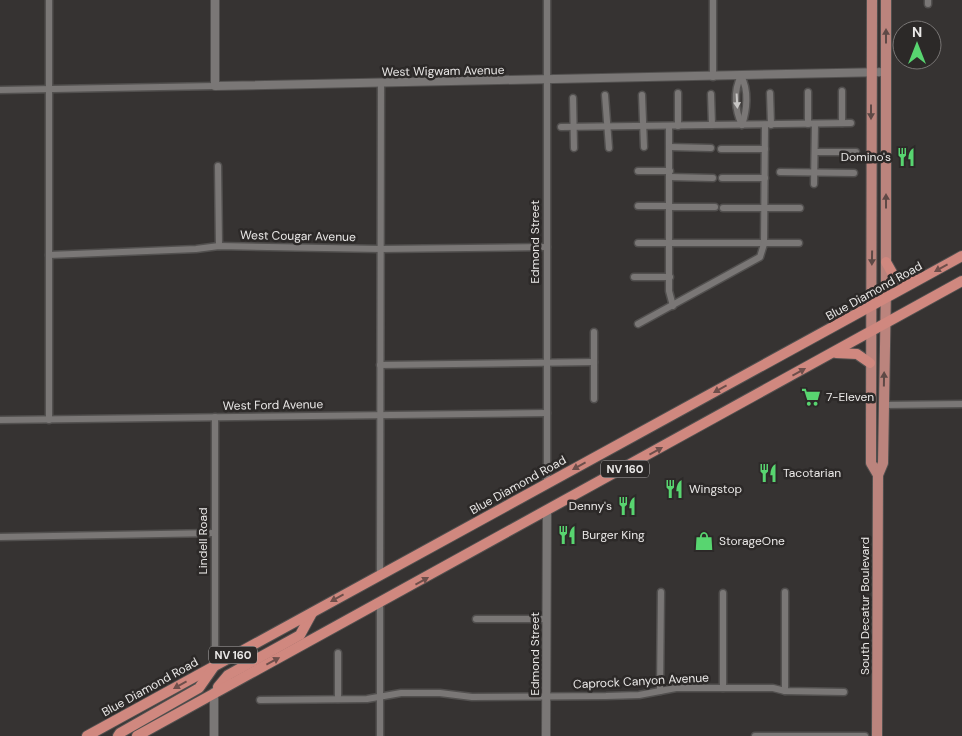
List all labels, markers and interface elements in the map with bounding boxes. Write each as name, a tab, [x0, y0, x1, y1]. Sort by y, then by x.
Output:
north arrow	[892, 20, 942, 70]
text: N	[912, 23, 922, 41]
one-way arrow	[882, 28, 890, 44]
street label: West Wigwam Avenue	[381, 62, 505, 80]
one-way arrow	[733, 93, 741, 109]
one-way arrow	[867, 104, 875, 120]
restaurant icon: Domino's	[895, 146, 917, 168]
place label: Domino's	[841, 149, 891, 165]
one-way arrow	[882, 193, 890, 209]
street label: Edmond Street	[527, 200, 543, 284]
street label: West Cougar Avenue	[240, 227, 356, 245]
one-way arrow	[867, 250, 875, 266]
street label: Blue Diamond Road	[823, 258, 925, 324]
one-way arrow	[934, 264, 948, 272]
one-way arrow	[792, 368, 805, 377]
one-way arrow	[881, 371, 889, 387]
one-way arrow	[712, 385, 727, 393]
supermarket icon: 7-Eleven	[800, 386, 822, 408]
place label: 7-Eleven	[826, 389, 874, 405]
street label: West Ford Avenue	[223, 396, 324, 414]
one-way arrow	[649, 447, 664, 455]
street label: Blue Diamond Road	[467, 452, 569, 518]
road number: NV 160	[601, 460, 649, 478]
one-way arrow	[571, 462, 586, 470]
restaurant icon: Tacotarian	[757, 462, 779, 484]
place label: Tacotarian	[783, 465, 841, 481]
restaurant icon: Wingstop	[663, 478, 685, 500]
place label: Wingstop	[689, 481, 742, 497]
restaurant icon: Denny's	[616, 495, 638, 517]
place label: Denny's	[569, 498, 612, 514]
street label: Lindell Road	[195, 508, 211, 574]
restaurant icon: Burger King	[556, 524, 578, 546]
place label: Burger King	[582, 527, 645, 543]
shop icon: StorageOne	[693, 530, 715, 552]
place label: StorageOne	[719, 533, 785, 549]
street label: South Decatur Boulevard	[857, 537, 873, 675]
one-way arrow	[416, 576, 429, 585]
one-way arrow	[330, 594, 345, 602]
street label: Edmond Street	[527, 612, 543, 696]
road number: NV 160	[209, 646, 257, 664]
street label: Blue Diamond Road	[99, 654, 201, 720]
one-way arrow	[265, 657, 280, 665]
street label: Caprock Canyon Avenue	[573, 669, 710, 693]
one-way arrow	[172, 681, 187, 689]

